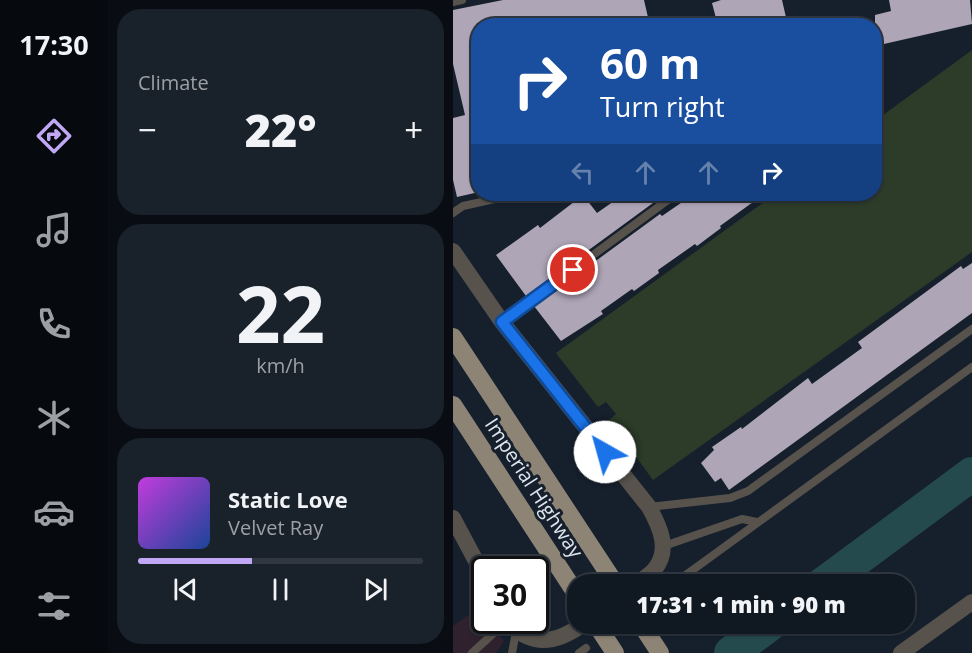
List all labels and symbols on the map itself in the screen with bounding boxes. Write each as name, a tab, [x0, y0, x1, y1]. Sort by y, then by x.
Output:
pin	[547, 244, 598, 295]
street label: Imperial Highway	[479, 413, 590, 564]
position arrow	[573, 420, 637, 484]
speed limit sign: 30	[471, 556, 549, 634]

